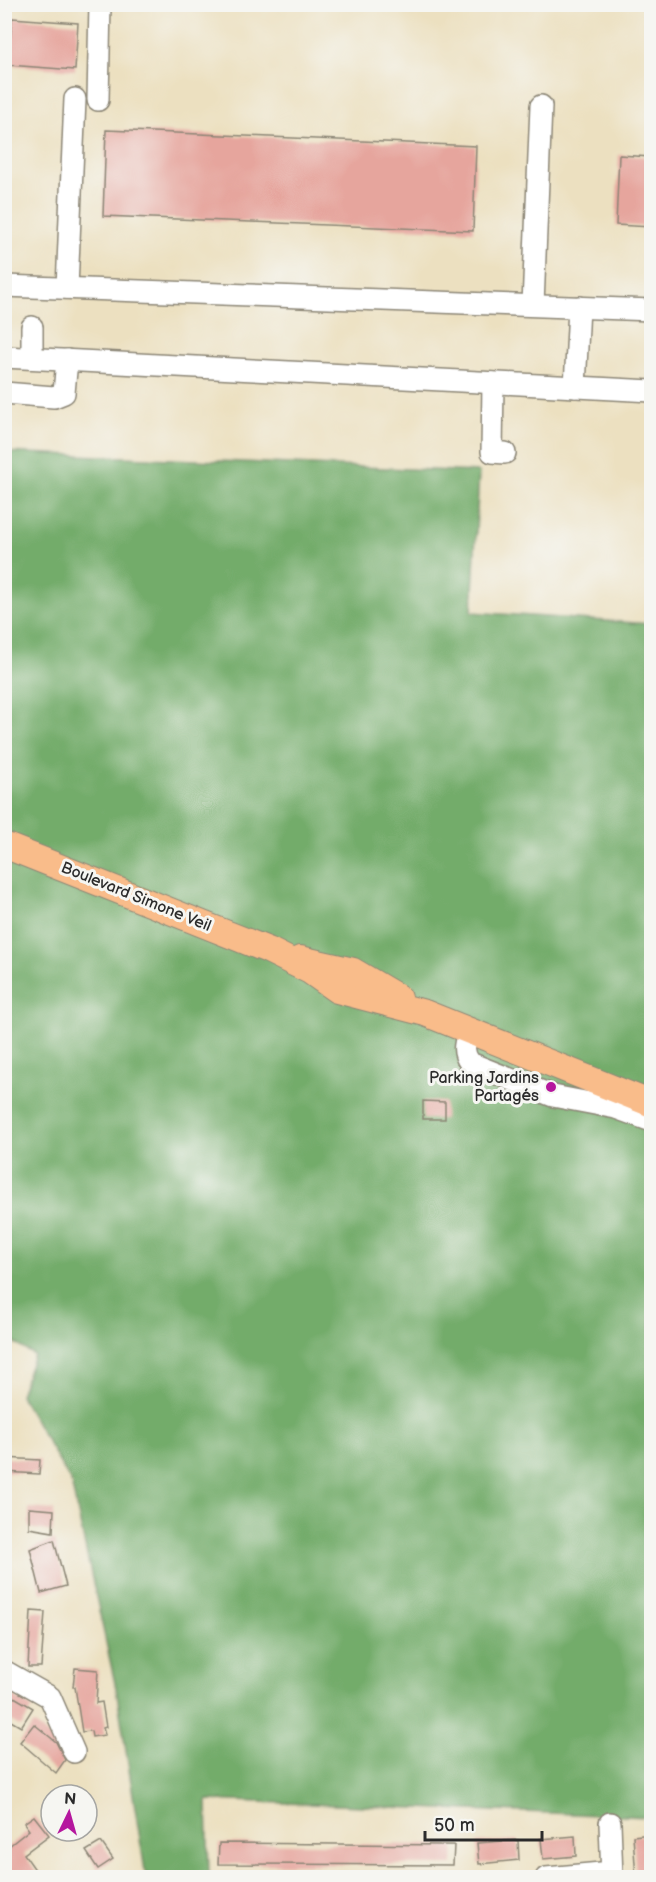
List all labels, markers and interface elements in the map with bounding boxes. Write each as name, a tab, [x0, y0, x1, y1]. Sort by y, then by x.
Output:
street label: Boulevard Simone Veil	[58, 858, 214, 936]
place label: Parking Jardins Partagés	[429, 1069, 539, 1106]
marker: Parking Jardins Partagés	[544, 1080, 558, 1094]
north arrow	[39, 1783, 99, 1843]
text: N	[63, 1790, 77, 1810]
scale bar	[425, 1804, 542, 1842]
text: 50 m	[434, 1815, 475, 1836]

